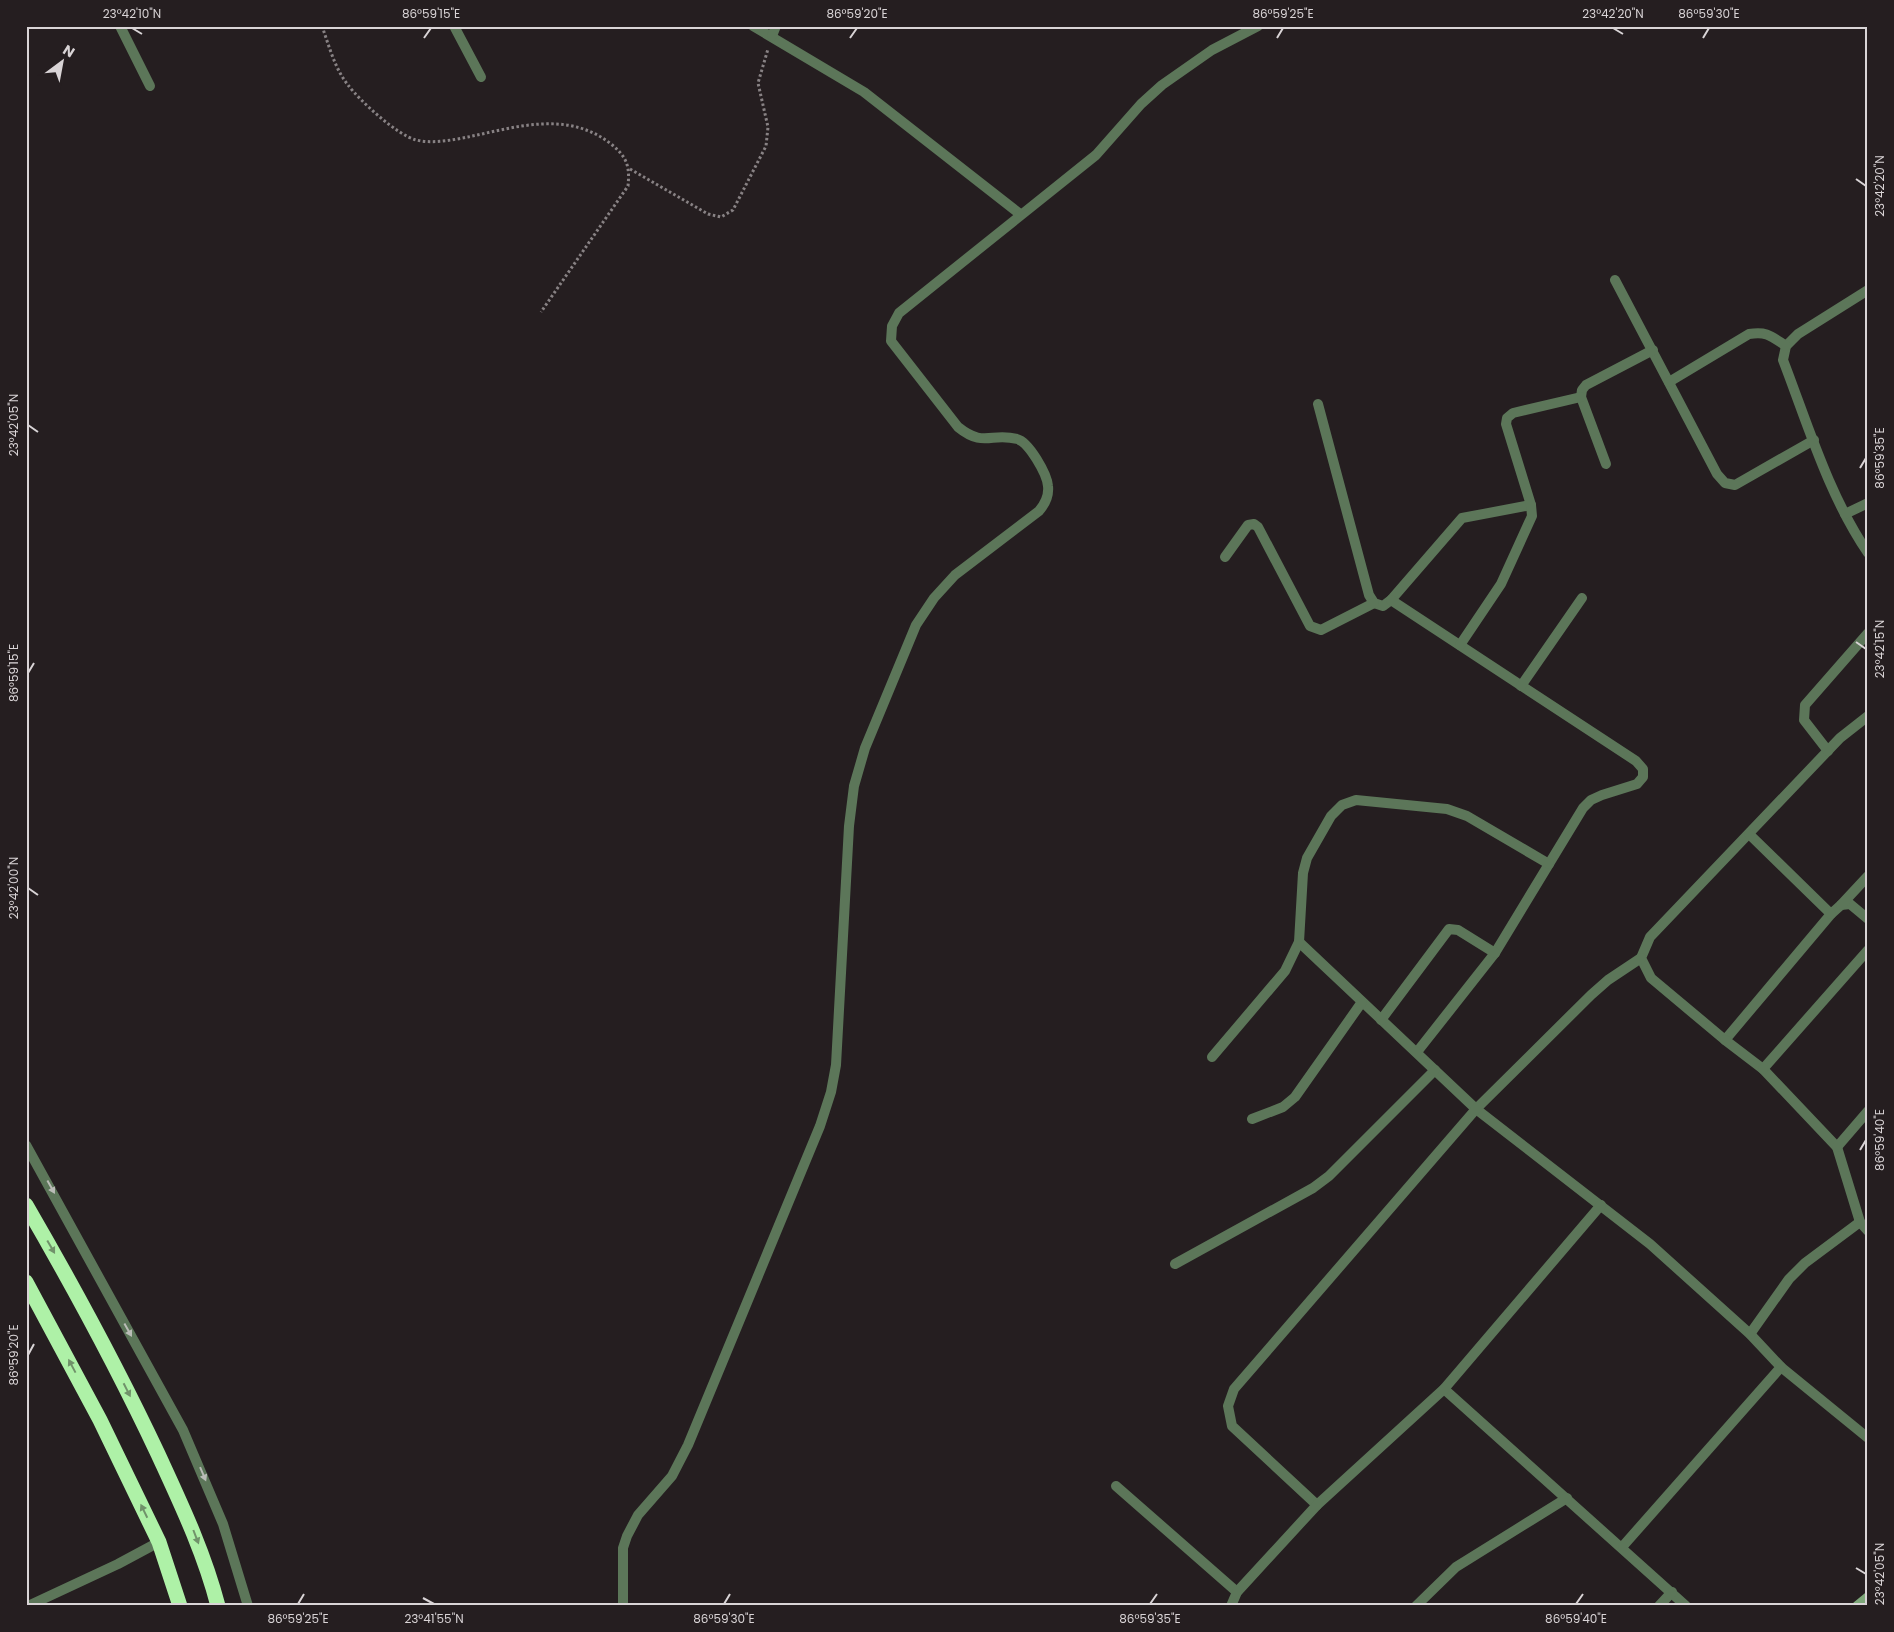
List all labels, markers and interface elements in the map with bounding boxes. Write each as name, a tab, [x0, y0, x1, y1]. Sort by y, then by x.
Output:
text: 23°42'10"N	[103, 5, 161, 22]
text: 86°59'15"E	[402, 5, 460, 22]
text: 86°59'20"E	[826, 5, 888, 22]
text: 86°59'25"E	[1252, 5, 1314, 22]
text: 23°42'20"N	[1582, 5, 1644, 22]
text: 86°59'30"E	[1678, 5, 1740, 22]
north arrow	[38, 38, 88, 88]
text: N	[59, 40, 79, 62]
text: 23°42'20"N	[1871, 155, 1888, 217]
text: 23°42'05"N	[5, 394, 22, 456]
text: 86°59'35"E	[1871, 427, 1888, 489]
text: 23°42'15"N	[1871, 620, 1888, 678]
text: 86°59'15"E	[5, 644, 22, 702]
text: 23°42'00"N	[5, 857, 22, 919]
text: 86°59'40"E	[1871, 1109, 1888, 1171]
one-way arrow	[47, 1180, 55, 1194]
one-way arrow	[46, 1240, 55, 1254]
one-way arrow	[124, 1323, 132, 1337]
text: 86°59'20"E	[5, 1324, 22, 1386]
one-way arrow	[68, 1359, 76, 1373]
one-way arrow	[123, 1383, 131, 1397]
one-way arrow	[199, 1467, 207, 1481]
one-way arrow	[140, 1504, 148, 1518]
one-way arrow	[192, 1530, 200, 1545]
text: 23°42'05"N	[1871, 1543, 1888, 1605]
text: 86°59'25"E	[267, 1610, 329, 1627]
text: 23°41'55"N	[404, 1610, 464, 1627]
text: 86°59'30"E	[693, 1610, 755, 1627]
text: 86°59'35"E	[1119, 1610, 1181, 1627]
text: 86°59'40"E	[1545, 1610, 1607, 1627]

